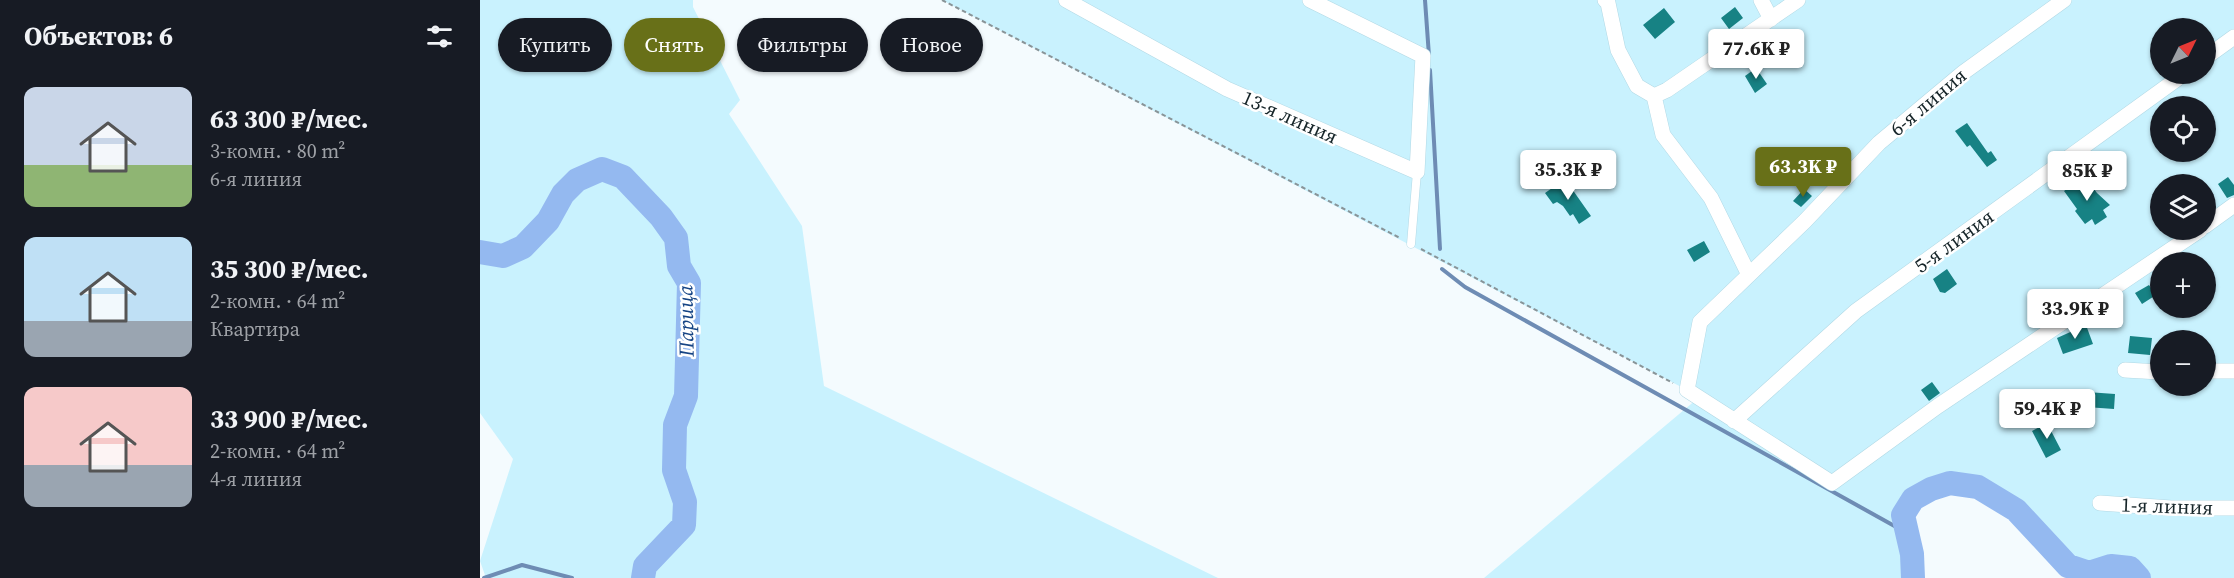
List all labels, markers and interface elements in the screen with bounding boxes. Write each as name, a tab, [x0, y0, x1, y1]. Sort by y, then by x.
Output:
text: Объектов: 6	[24, 18, 173, 54]
chip: Купить	[498, 18, 612, 72]
chip: Снять	[624, 18, 725, 72]
chip: Фильтры	[737, 18, 868, 72]
chip: Новое	[880, 18, 983, 72]
north arrow	[2150, 18, 2216, 84]
map controls	[2150, 18, 2216, 396]
icon: filters	[423, 20, 456, 53]
pin: 77.6K ₽	[1701, 29, 1811, 80]
text: 77.6K ₽	[1722, 34, 1790, 62]
street label: 6-я линия	[1884, 62, 1972, 142]
street label: 13-я линия	[1238, 83, 1342, 151]
button: locate	[2150, 96, 2216, 162]
text: 63 300 ₽/мес.	[210, 101, 369, 137]
icon: home	[72, 111, 144, 183]
text: 3-комн. · 80 m²	[210, 137, 345, 165]
pin: 63.3K ₽	[1748, 147, 1858, 198]
pin: 35.3K ₽	[1513, 150, 1623, 201]
pin: 85K ₽	[2045, 151, 2129, 202]
text: 63.3K ₽	[1769, 152, 1837, 180]
text: 35.3K ₽	[1534, 155, 1602, 183]
text: 85K ₽	[2062, 156, 2112, 184]
text: 6-я линия	[210, 165, 302, 193]
button: layers	[2150, 174, 2216, 240]
street label: 5-я линия	[1908, 203, 2000, 279]
text: 35 300 ₽/мес.	[210, 251, 369, 287]
button: +	[2150, 252, 2216, 318]
icon: home	[72, 261, 144, 333]
water label: Парица	[670, 285, 701, 358]
text: 2-комн. · 64 m²	[210, 287, 345, 315]
pin: 33.9K ₽	[2020, 289, 2130, 340]
text: 33.9K ₽	[2041, 294, 2109, 322]
text: Квартира	[210, 315, 300, 343]
button: −	[2150, 330, 2216, 396]
pin: 59.4K ₽	[1992, 389, 2102, 440]
text: 59.4K ₽	[2013, 394, 2081, 422]
text: 33 900 ₽/мес.	[210, 401, 369, 437]
icon: home	[72, 411, 144, 483]
text: 2-комн. · 64 m²	[210, 437, 345, 465]
text: 4-я линия	[210, 465, 302, 493]
street label: 1-я линия	[2120, 490, 2214, 522]

